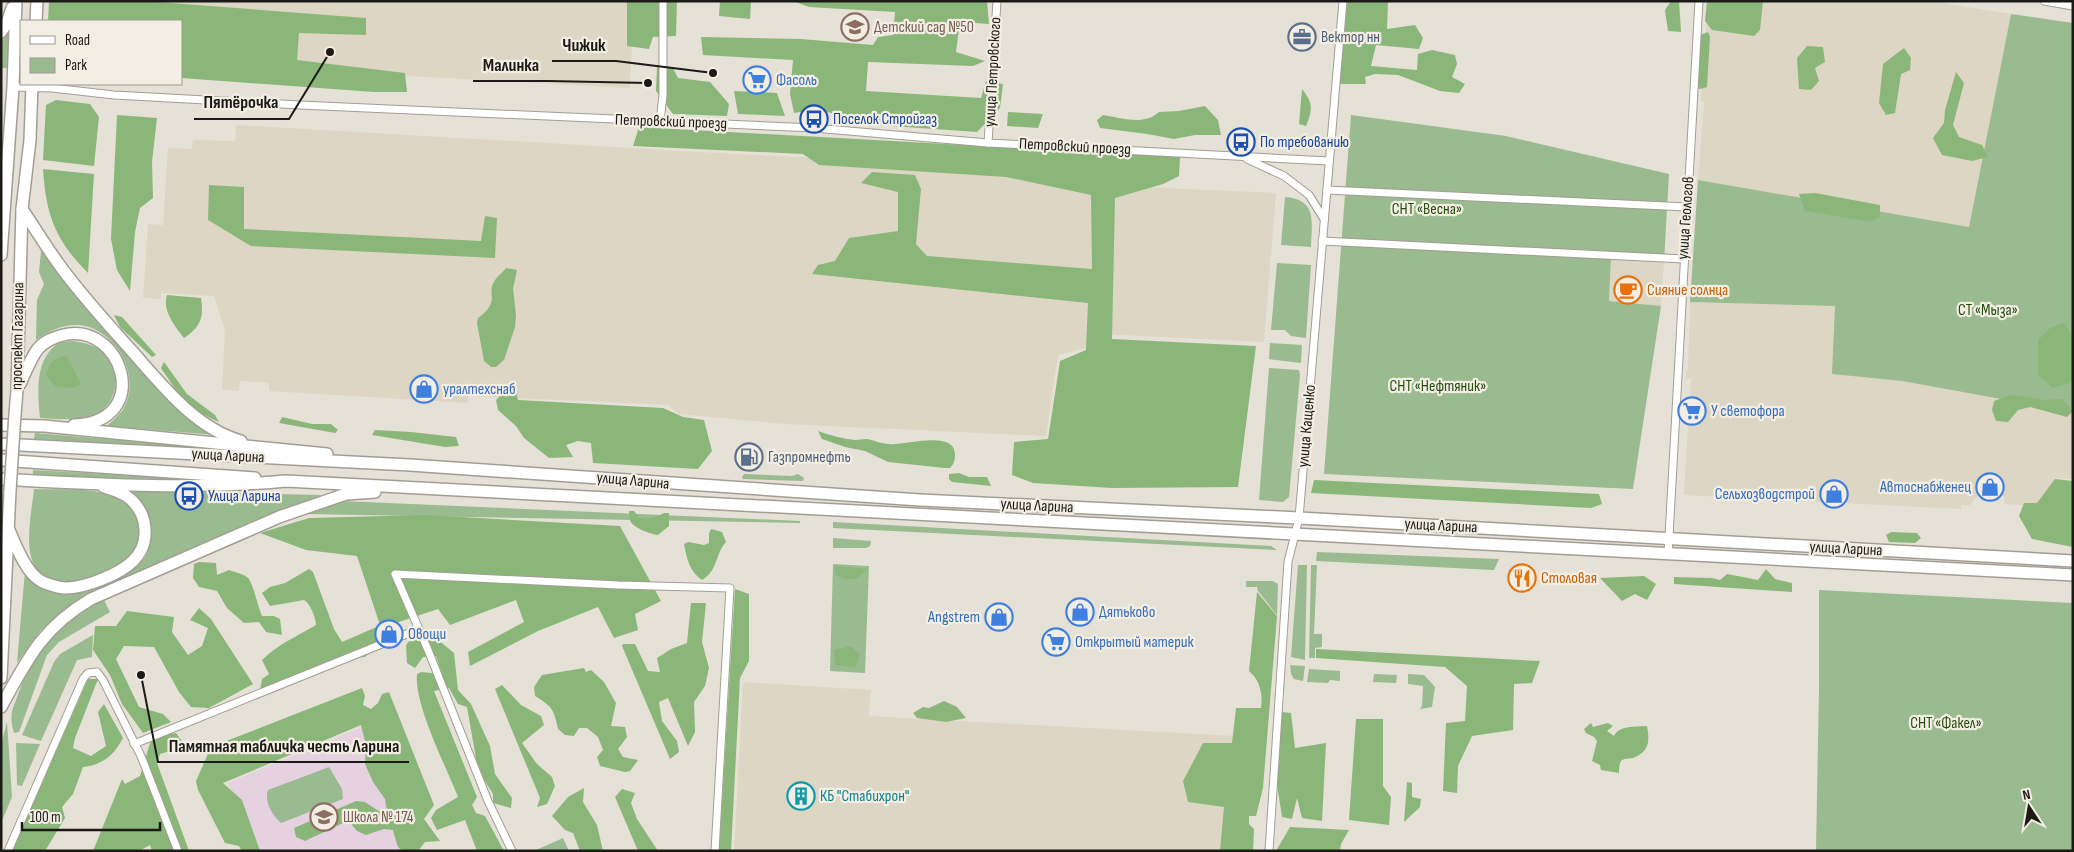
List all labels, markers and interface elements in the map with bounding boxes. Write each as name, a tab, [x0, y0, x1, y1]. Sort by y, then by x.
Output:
school or university icon: Детский сад №50	[840, 12, 870, 42]
street label: улица Петровского	[981, 17, 1005, 127]
place label: Детский сад №50	[874, 18, 974, 37]
legend	[20, 20, 182, 85]
office icon: Вектор нн	[1287, 22, 1317, 52]
callout: Чижик	[552, 28, 616, 61]
place label: Вектор нн	[1321, 28, 1380, 47]
text: Road	[65, 31, 90, 50]
text: Чижик	[562, 35, 606, 56]
callout: Малинка	[473, 48, 549, 81]
text: Малинка	[483, 55, 539, 76]
text: Park	[65, 56, 87, 75]
supermarket icon: Фасоль	[742, 65, 772, 95]
place label: Фасоль	[776, 71, 817, 90]
callout: Пятёрочка	[194, 86, 289, 119]
text: Пятёрочка	[204, 92, 278, 113]
bus stop icon: Поселок Стройгаз	[799, 104, 829, 134]
place label: Поселок Стройгаз	[833, 110, 937, 129]
street label: Петровский проезд	[615, 111, 727, 133]
bus stop icon: По требованию	[1226, 127, 1256, 157]
place label: По требованию	[1260, 133, 1349, 152]
street label: Петровский проезд	[1019, 135, 1131, 159]
street label: улица Геологов	[1674, 176, 1698, 260]
park label: СНТ «Весна»	[1392, 200, 1462, 219]
cafe icon: Сияние солнца	[1613, 275, 1643, 305]
place label: Сияние солнца	[1647, 281, 1728, 300]
street label: проспект Гагарина	[8, 282, 28, 390]
park label: СТ «Мыза»	[1958, 301, 2018, 320]
shop icon: уралтехснаб	[409, 374, 439, 404]
park label: СНТ «Нефтяник»	[1390, 377, 1486, 396]
place label: уралтехснаб	[443, 380, 516, 399]
street label: улица Кащенко	[1294, 384, 1320, 468]
supermarket icon: У светофора	[1677, 396, 1707, 426]
place label: У светофора	[1711, 402, 1785, 421]
fuel station icon: Газпромнефть	[734, 442, 764, 472]
street label: улица Ларина	[191, 445, 265, 467]
place label: Газпромнефть	[768, 448, 851, 467]
street label: улица Ларина	[596, 468, 670, 494]
shop icon: Автоснабженец	[1975, 472, 2005, 502]
place label: Автоснабженец	[1879, 478, 1971, 497]
shop icon: Сельхозводстрой	[1819, 479, 1849, 509]
bus stop icon: Улица Ларина	[174, 481, 204, 511]
place label: Сельхозводстрой	[1715, 485, 1815, 504]
place label: Улица Ларина	[208, 487, 281, 506]
street label: улица Ларина	[1000, 495, 1074, 517]
street label: улица Ларина	[1404, 515, 1478, 537]
street label: улица Ларина	[1809, 538, 1883, 560]
restaurant icon: Столовая	[1507, 563, 1537, 593]
place label: Столовая	[1541, 569, 1597, 588]
shop icon: Дятьково	[1065, 597, 1095, 627]
shop icon: Angstrem	[984, 602, 1014, 632]
place label: Дятьково	[1099, 603, 1155, 622]
place label: Angstrem	[927, 608, 980, 627]
shop icon: Овощи	[374, 619, 404, 649]
place label: Овощи	[408, 625, 446, 644]
supermarket icon: Открытый материк	[1041, 627, 1071, 657]
place label: Открытый материк	[1075, 633, 1195, 652]
park label: СНТ «Факел»	[1910, 714, 1982, 733]
callout: Памятная табличка честь Ларина	[158, 729, 409, 762]
text: Памятная табличка честь Ларина	[169, 736, 399, 757]
building icon: КБ "Стабихрон"	[786, 781, 816, 811]
north arrow	[2004, 782, 2054, 832]
text: N	[2021, 786, 2032, 804]
place label: КБ "Стабихрон"	[820, 787, 910, 806]
scale bar	[22, 800, 160, 832]
school or university icon: Школа № 174	[309, 802, 339, 832]
text: 100 m	[30, 808, 61, 827]
place label: Школа № 174	[343, 808, 414, 827]

